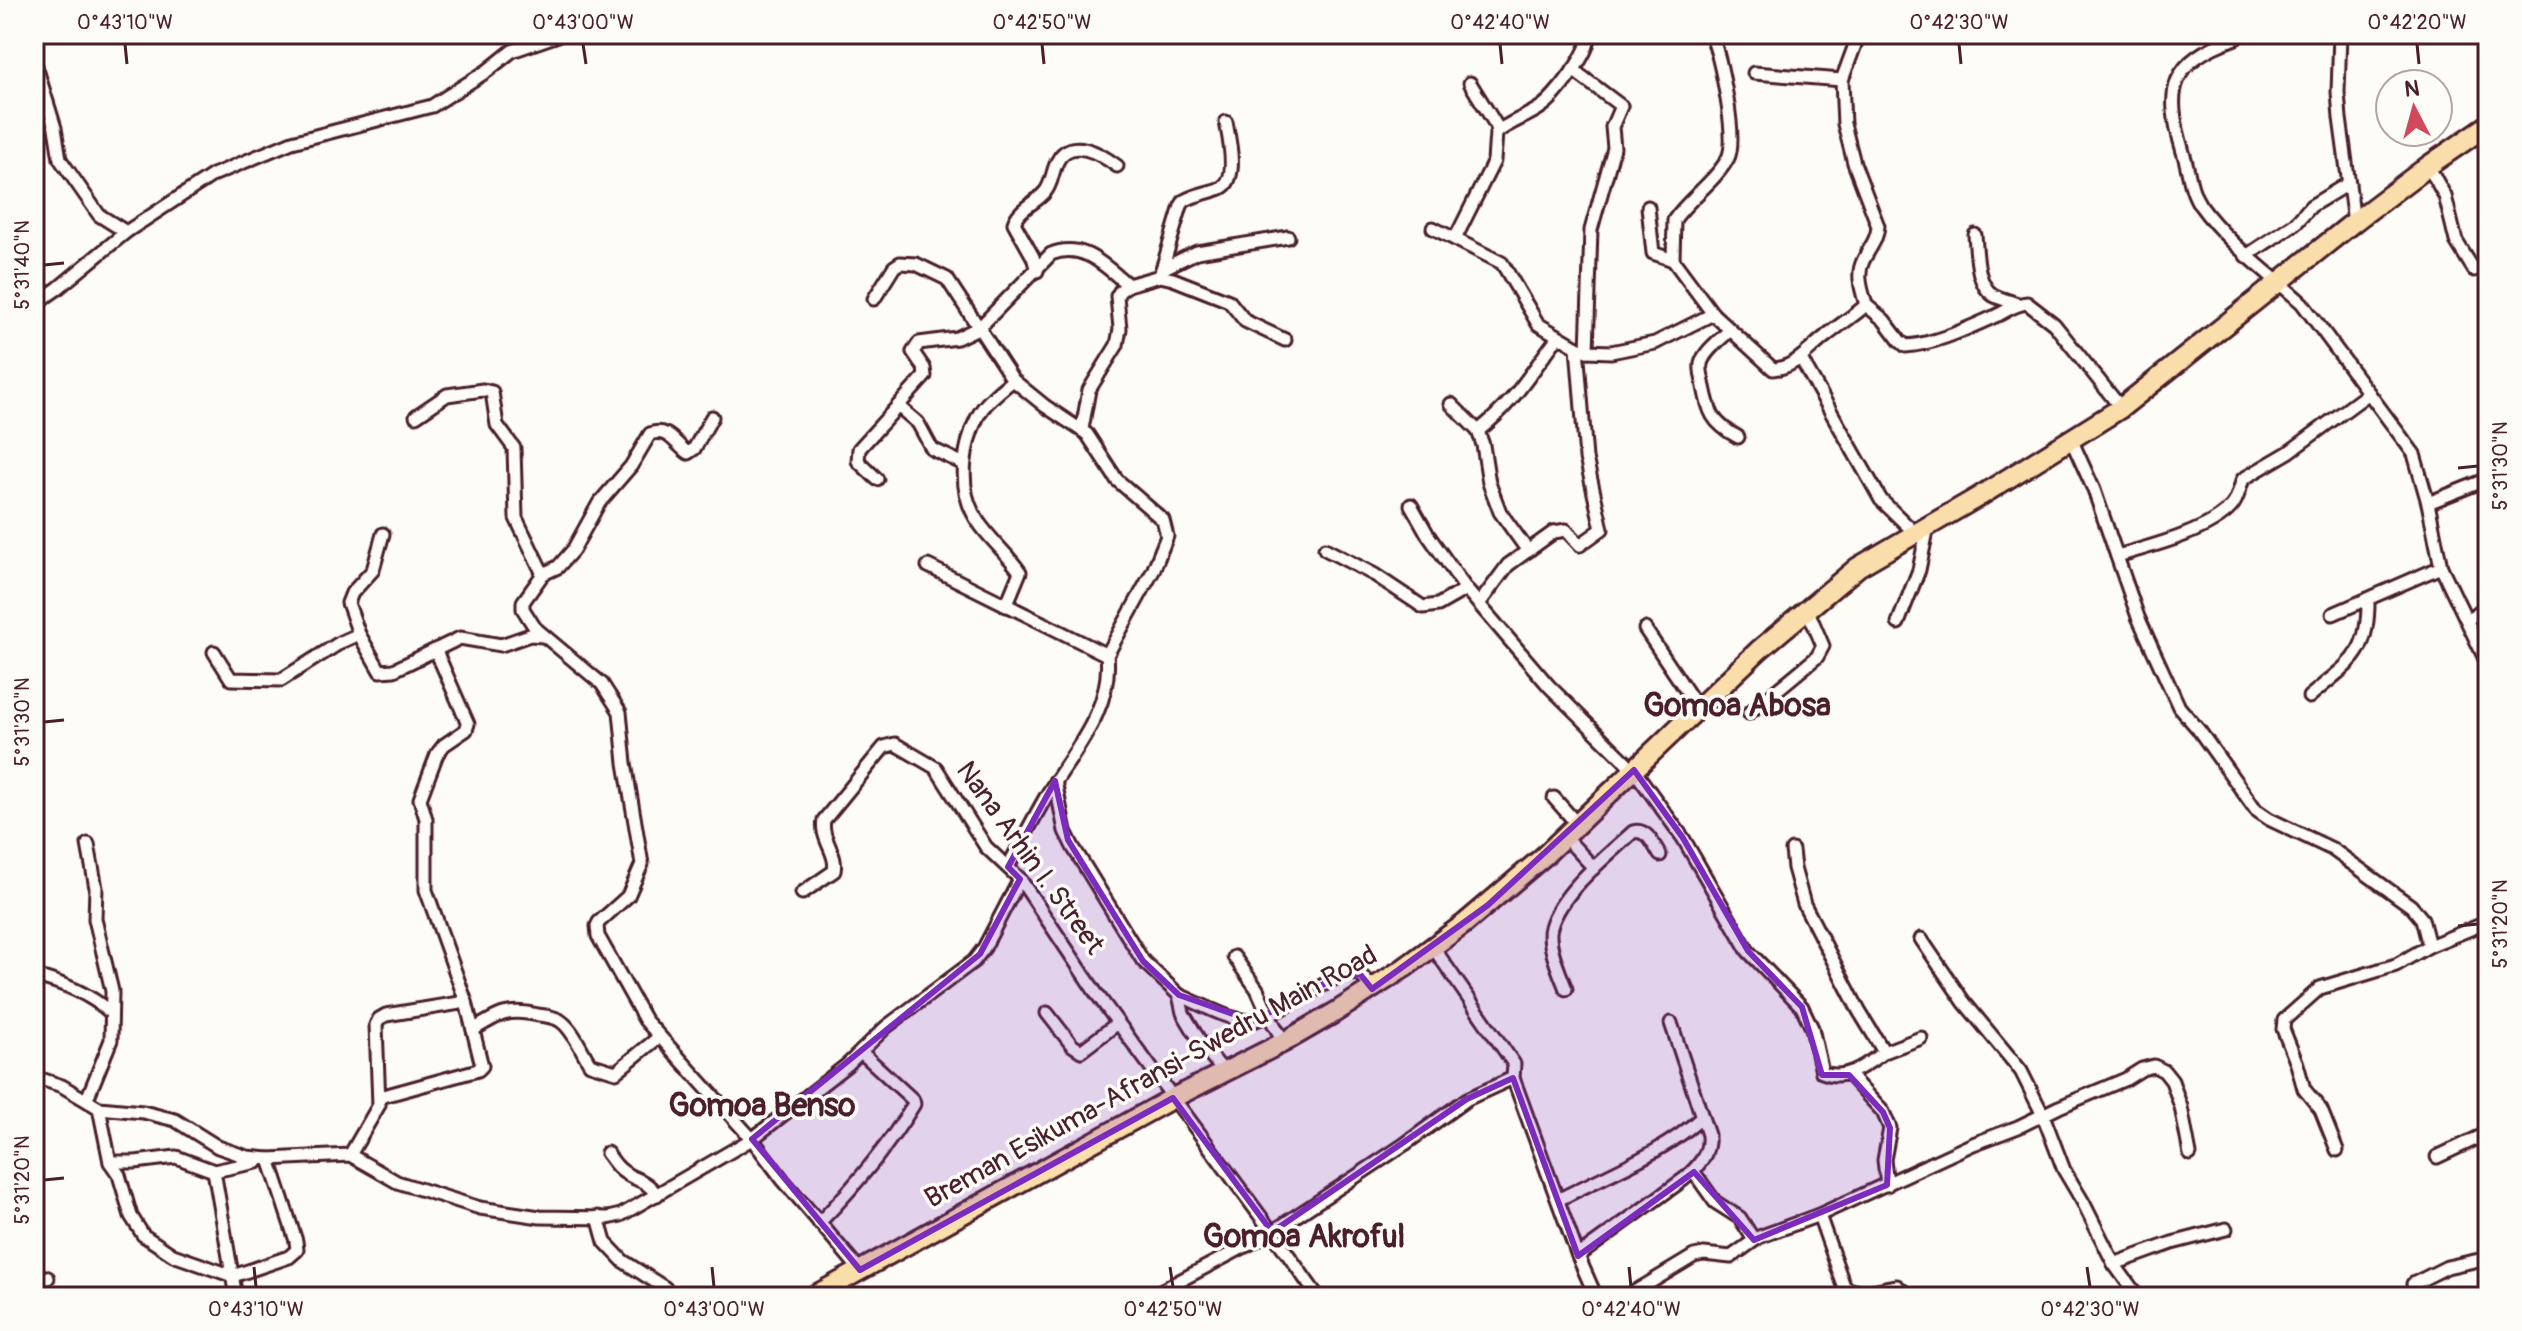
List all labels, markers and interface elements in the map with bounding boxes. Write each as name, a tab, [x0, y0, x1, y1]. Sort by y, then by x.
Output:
text: 0°43'10"W	[77, 10, 173, 35]
text: 0°43'00"W	[532, 10, 634, 35]
text: 0°42'50"W	[993, 10, 1091, 35]
text: 0°42'40"W	[1450, 10, 1550, 35]
text: 0°42'30"W	[1909, 10, 2009, 35]
text: 0°42'20"W	[2367, 10, 2467, 35]
north arrow	[2374, 68, 2454, 148]
text: N	[2403, 74, 2421, 104]
text: 5°31'40"N	[10, 220, 35, 310]
text: 5°31'30"N	[2488, 422, 2513, 511]
text: 5°31'30"N	[10, 678, 35, 767]
district label: Gomoa Abosa	[1643, 686, 1831, 726]
street label: Nana Arhin I. Street	[948, 755, 1112, 962]
text: 5°31'20"N	[2488, 879, 2513, 969]
street label: Breman Esikuma-Afransi-Swedru Main Road	[919, 938, 1383, 1216]
district label: Gomoa Benso	[668, 1086, 856, 1126]
text: 5°31'20"N	[10, 1135, 35, 1225]
district label: Gomoa Akroful	[1203, 1217, 1405, 1257]
text: 0°43'10"W	[208, 1297, 304, 1322]
text: 0°43'00"W	[663, 1297, 765, 1322]
text: 0°42'50"W	[1124, 1297, 1222, 1322]
text: 0°42'40"W	[1581, 1297, 1681, 1322]
text: 0°42'30"W	[2040, 1297, 2140, 1322]

